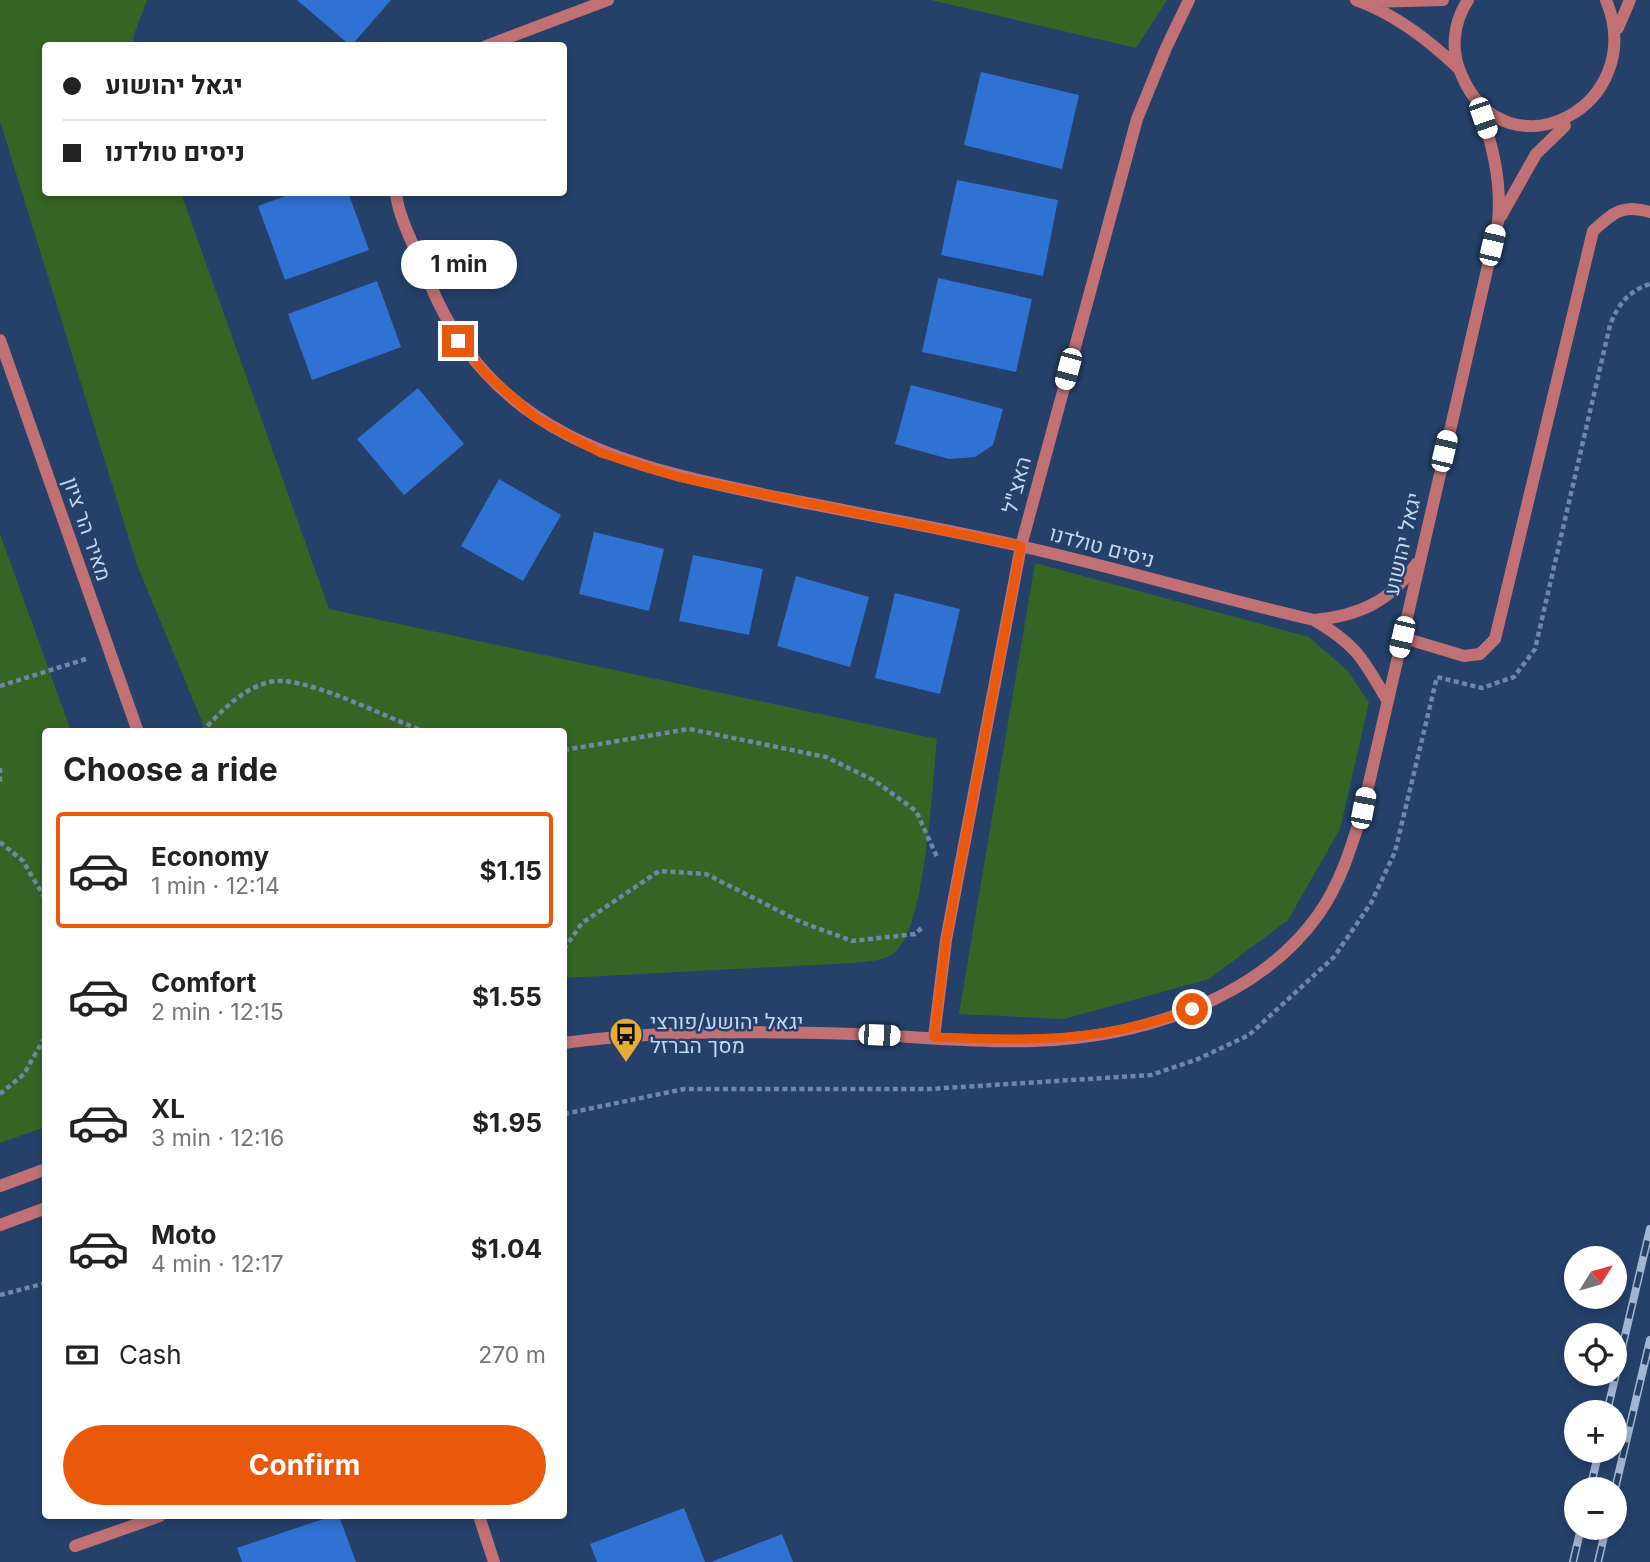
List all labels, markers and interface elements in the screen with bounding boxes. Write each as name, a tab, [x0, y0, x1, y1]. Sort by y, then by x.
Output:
text: יגאל יהושוע	[105, 69, 243, 100]
car	[1467, 95, 1500, 141]
text: ניסים טולדנו	[105, 136, 245, 167]
car	[1478, 222, 1507, 268]
callout: 1 min	[400, 240, 516, 288]
text: 1 min	[431, 250, 487, 278]
route end	[442, 325, 474, 357]
car	[1053, 346, 1084, 392]
car	[1430, 428, 1459, 474]
street label: האצ"ל	[997, 454, 1036, 516]
street label: מאיר הר ציון	[58, 474, 117, 584]
street label: יגאל יהושוע	[1379, 490, 1426, 598]
street label: ניסים טולדנו	[1047, 521, 1157, 573]
car	[1388, 614, 1417, 660]
text: Choose a ride	[63, 750, 278, 789]
car	[1349, 785, 1378, 831]
icon: car	[67, 839, 130, 902]
text: Economy	[151, 841, 269, 872]
text: $1.15	[480, 855, 542, 886]
text: 1 min · 12:14	[151, 872, 280, 900]
icon: car	[67, 965, 130, 1028]
text: Comfort	[151, 967, 256, 998]
text: $1.55	[472, 981, 542, 1012]
route start	[1176, 993, 1208, 1025]
text: 2 min · 12:15	[151, 998, 284, 1026]
place label: יגאל יהושע/פורצי מסך הברזל	[650, 1009, 803, 1058]
bus stop icon: יגאל יהושע/פורצי מסך הברזל	[607, 1015, 645, 1064]
car	[858, 1024, 901, 1046]
icon: car	[67, 1091, 130, 1154]
text: XL	[151, 1093, 185, 1124]
text: $1.95	[472, 1107, 542, 1138]
text: 3 min · 12:16	[151, 1124, 284, 1152]
icon: car	[67, 1217, 130, 1280]
text: Moto	[151, 1219, 216, 1250]
text: $1.04	[471, 1233, 542, 1264]
north arrow	[1564, 1246, 1628, 1309]
map controls	[1564, 1246, 1627, 1540]
text: 4 min · 12:17	[151, 1250, 284, 1278]
button: locate	[1564, 1323, 1627, 1386]
icon: cash	[63, 1336, 101, 1374]
text: Cash	[119, 1339, 182, 1370]
text: 270 m	[478, 1341, 546, 1369]
button: +	[1564, 1400, 1627, 1463]
button: Confirm	[63, 1425, 546, 1505]
button: −	[1564, 1477, 1627, 1540]

